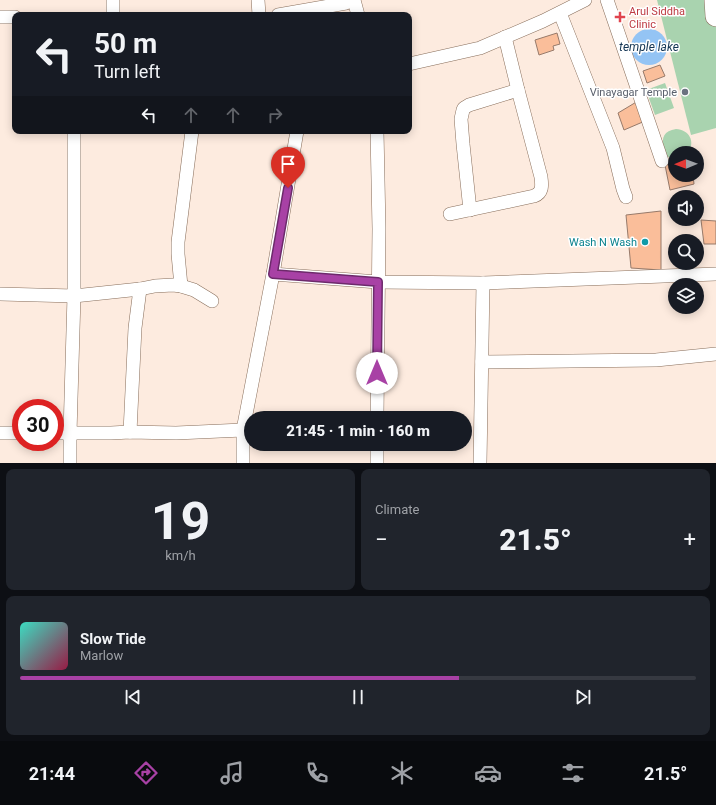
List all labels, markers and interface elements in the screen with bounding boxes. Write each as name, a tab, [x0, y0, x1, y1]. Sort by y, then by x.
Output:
place label: Arul Siddha Clinic	[629, 5, 685, 31]
marker: Arul Siddha Clinic	[614, 11, 626, 23]
text: 50 m	[94, 27, 157, 60]
icon: left	[28, 28, 80, 80]
water label: temple lake	[619, 40, 679, 54]
text: Turn left	[94, 61, 160, 82]
place label: Vinayagar Temple	[590, 86, 677, 99]
marker: Vinayagar Temple	[680, 87, 690, 97]
icon: left	[138, 104, 160, 126]
icon: ahead	[180, 104, 202, 126]
icon: ahead	[222, 104, 244, 126]
icon: right	[264, 104, 286, 126]
north arrow	[668, 146, 704, 182]
map controls	[668, 146, 704, 314]
pin	[271, 147, 305, 188]
icon: arrive	[277, 153, 299, 175]
button: sound	[668, 190, 704, 226]
button: search	[668, 234, 704, 270]
place label: Wash N Wash	[569, 236, 637, 249]
marker: Wash N Wash	[640, 237, 650, 247]
button: layers	[668, 278, 704, 314]
position arrow	[356, 352, 398, 394]
speed limit sign: 30	[12, 399, 64, 451]
text: 21:45 · 1 min · 160 m	[286, 422, 430, 440]
text: 19	[151, 491, 210, 552]
text: Climate	[375, 502, 419, 517]
text: 21.5°	[499, 522, 572, 557]
text: −	[375, 527, 388, 552]
text: +	[684, 527, 696, 552]
text: km/h	[165, 548, 196, 563]
text: Slow Tide	[80, 630, 146, 648]
text: Marlow	[80, 648, 123, 663]
icon: previous	[122, 686, 144, 708]
icon: pause	[347, 686, 369, 708]
icon: next	[572, 686, 594, 708]
icon: directions	[132, 759, 160, 787]
icon: music	[218, 759, 246, 787]
icon: phone	[303, 759, 331, 787]
icon: climate	[388, 759, 416, 787]
icon: car	[474, 759, 502, 787]
icon: filters	[559, 759, 587, 787]
text: 21:44	[29, 763, 75, 784]
text: 21.5°	[644, 763, 687, 784]

